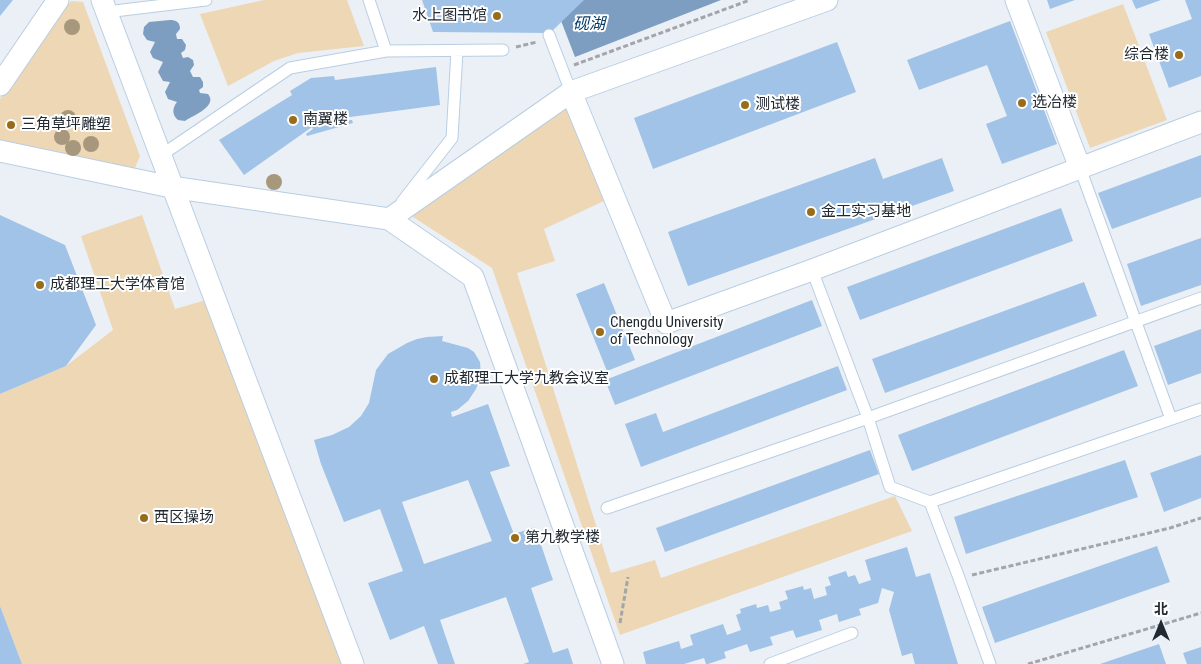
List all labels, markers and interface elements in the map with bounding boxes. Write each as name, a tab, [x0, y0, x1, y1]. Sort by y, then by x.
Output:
place label: 水上图书馆	[412, 7, 487, 25]
marker: 水上图书馆	[491, 10, 503, 22]
water label: 砚湖	[573, 15, 605, 35]
place label: 综合楼	[1124, 46, 1169, 64]
marker: 综合楼	[1173, 49, 1185, 61]
place label: 选冶楼	[1032, 94, 1077, 112]
place label: 测试楼	[755, 96, 800, 114]
marker: 选冶楼	[1016, 97, 1028, 109]
marker: 测试楼	[739, 99, 751, 111]
place label: 南翼楼	[303, 111, 348, 129]
marker: 南翼楼	[287, 114, 299, 126]
place label: 三角草坪雕塑	[21, 116, 111, 134]
marker: 三角草坪雕塑	[5, 119, 17, 131]
place label: 金工实习基地	[821, 203, 911, 221]
marker: 金工实习基地	[805, 206, 817, 218]
place label: 成都理工大学体育馆	[50, 276, 185, 294]
marker: 成都理工大学体育馆	[34, 279, 46, 291]
place label: Chengdu University of Technology	[610, 314, 724, 349]
marker: Chengdu University of Technology	[594, 326, 606, 338]
place label: 成都理工大学九教会议室	[444, 370, 609, 388]
marker: 成都理工大学九教会议室	[428, 373, 440, 385]
place label: 西区操场	[154, 509, 214, 527]
marker: 西区操场	[138, 512, 150, 524]
place label: 第九教学楼	[525, 529, 600, 547]
marker: 第九教学楼	[509, 532, 521, 544]
north arrow	[1136, 599, 1186, 649]
text: 北	[1154, 601, 1168, 617]

